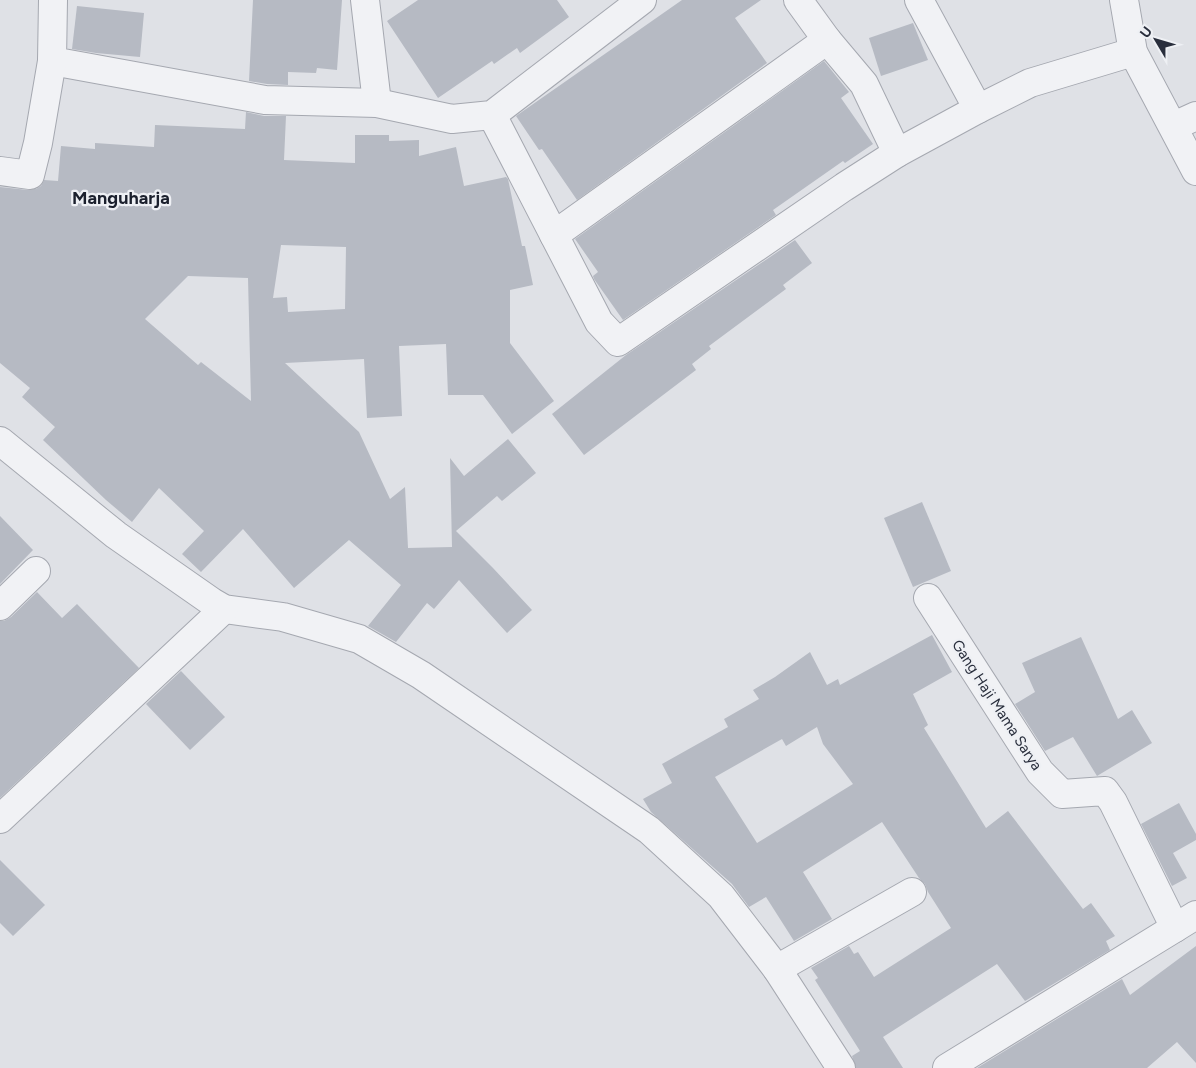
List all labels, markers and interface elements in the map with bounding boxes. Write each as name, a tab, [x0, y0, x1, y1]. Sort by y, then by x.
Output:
north arrow	[1131, 15, 1181, 65]
text: U	[1136, 23, 1156, 41]
district label: Manguharja	[72, 187, 170, 209]
street label: Gang Haji Mama Sarya	[948, 636, 1046, 774]

